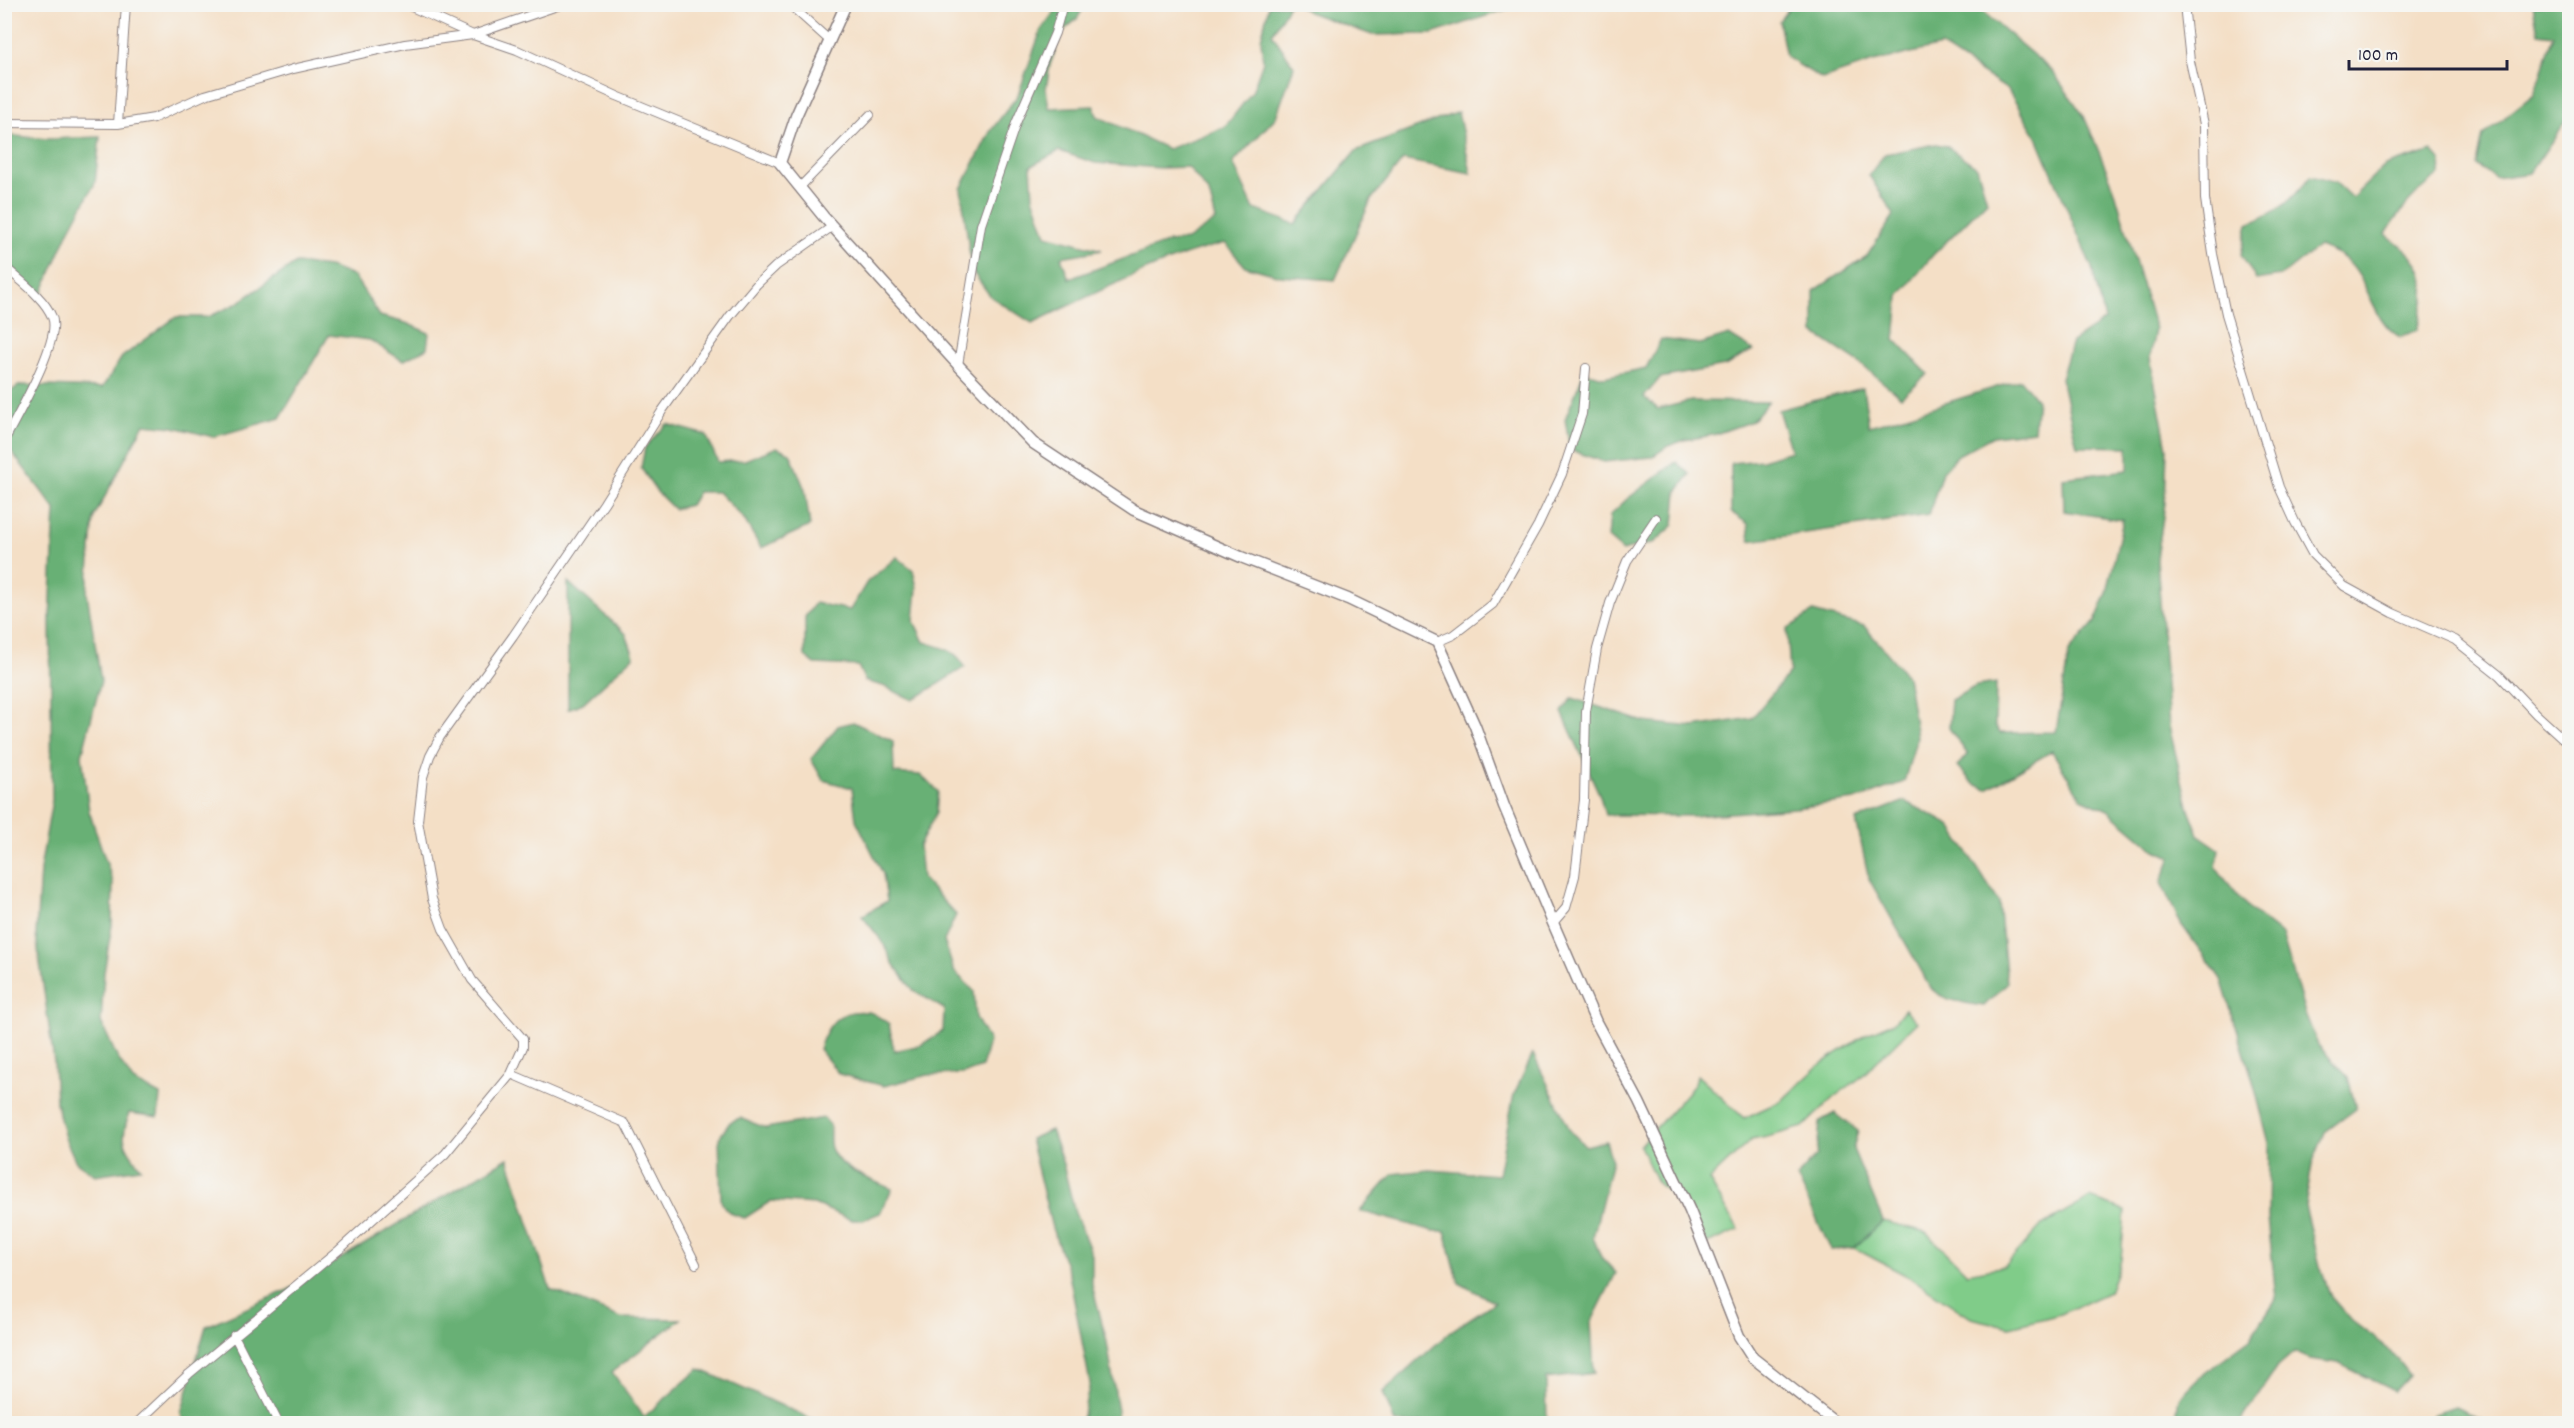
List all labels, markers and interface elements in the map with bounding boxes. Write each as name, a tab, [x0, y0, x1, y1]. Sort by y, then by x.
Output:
scale bar	[2349, 33, 2506, 71]
text: 100 m	[2358, 44, 2398, 69]

